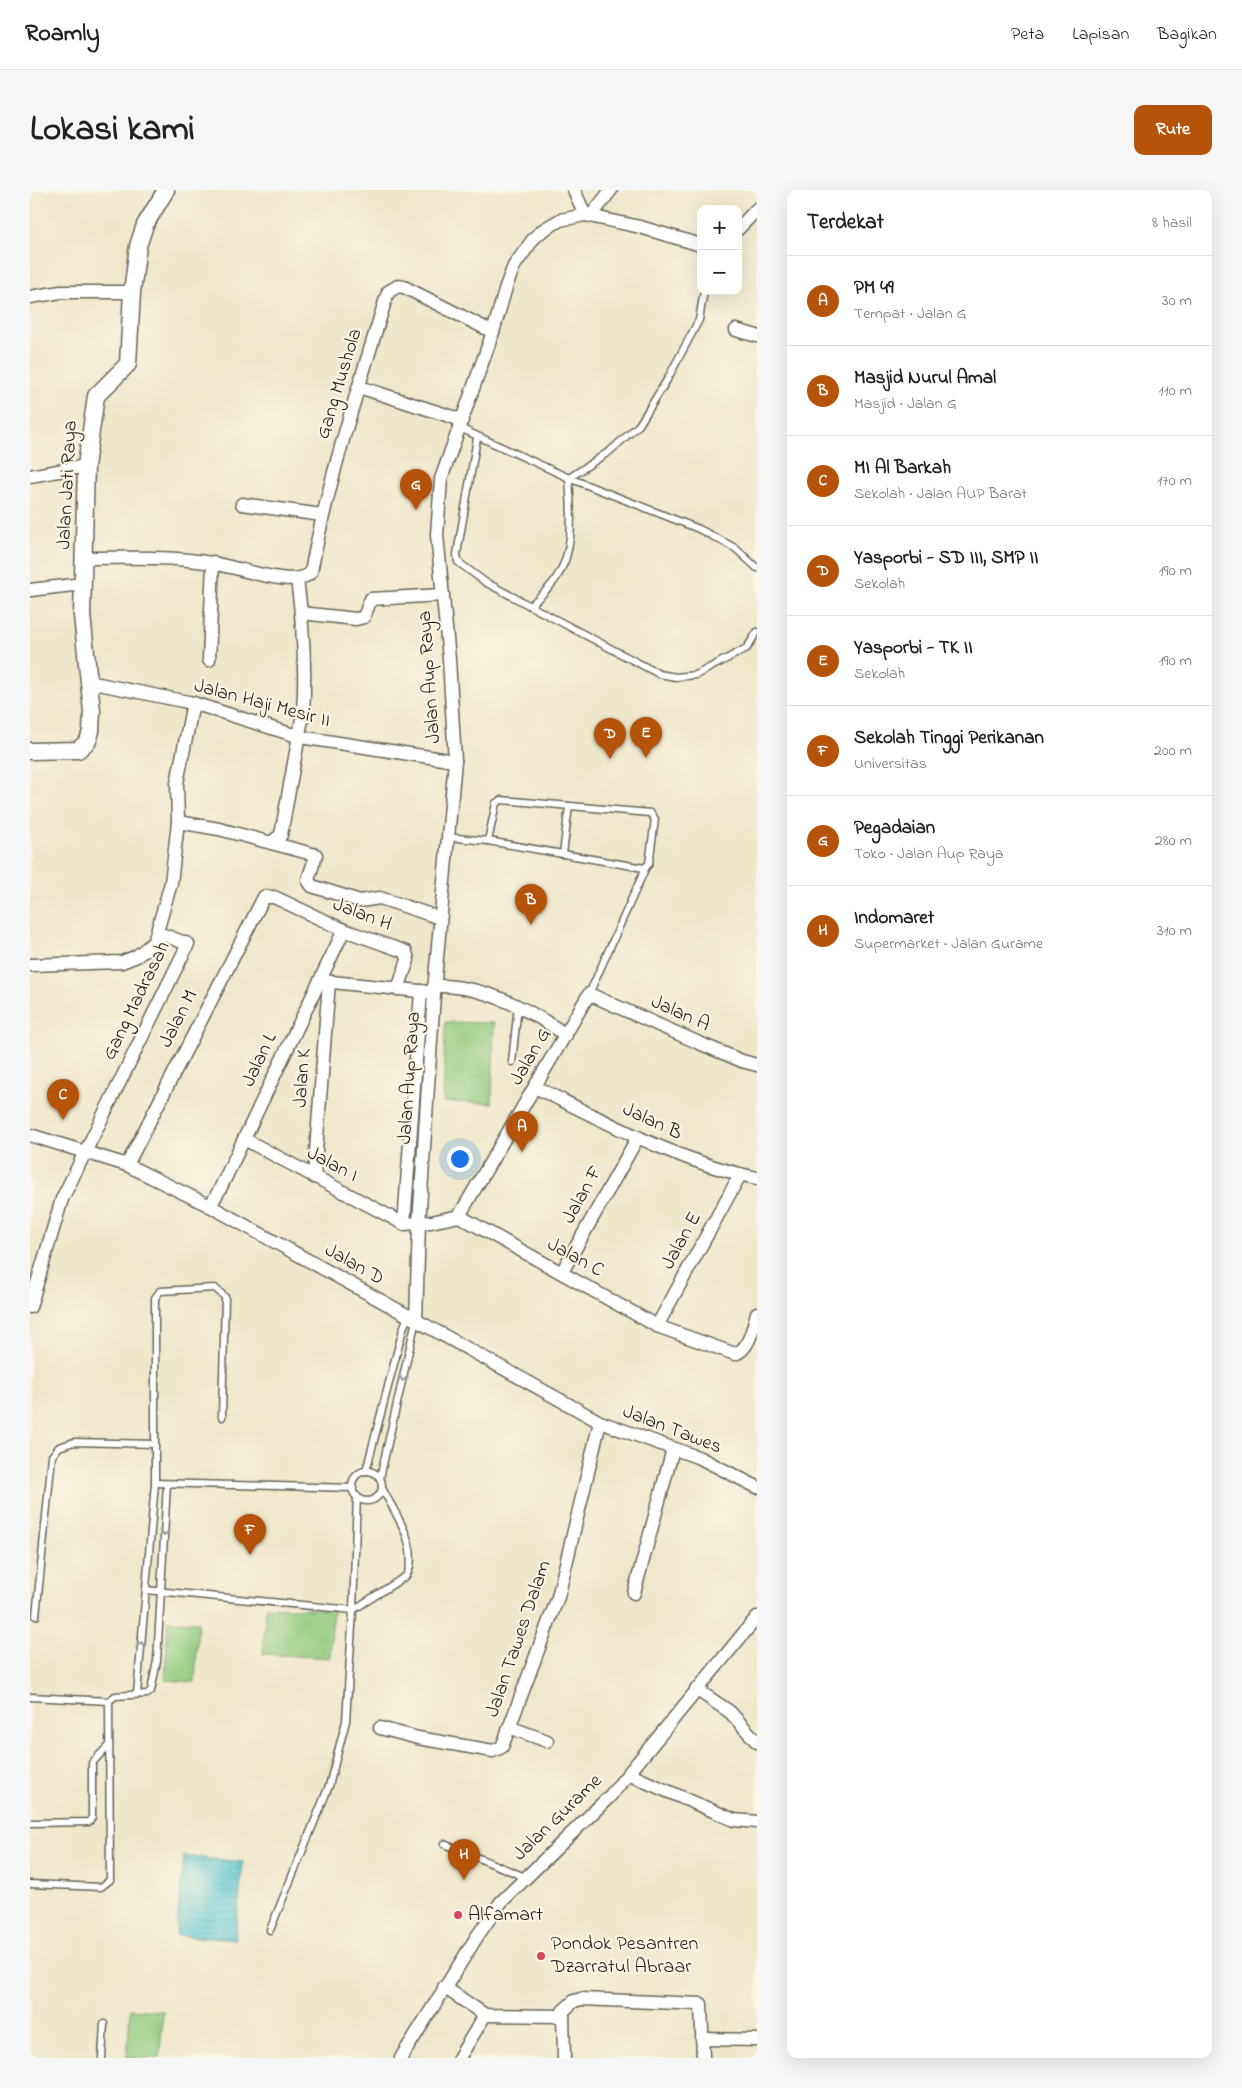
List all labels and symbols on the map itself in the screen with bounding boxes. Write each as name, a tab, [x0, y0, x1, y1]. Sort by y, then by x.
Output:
street label: Gang Mushola	[309, 325, 372, 443]
street label: Jalan Jati Raya	[50, 420, 86, 550]
pin: G	[400, 469, 432, 510]
street label: Jalan Aup Raya	[411, 610, 449, 744]
street label: Jalan Haji Mesir II	[191, 672, 333, 736]
pin: E	[630, 717, 662, 758]
pin: D	[594, 718, 626, 759]
pin: B	[515, 884, 547, 925]
street label: Jalan H	[328, 890, 396, 940]
street label: Gang Madrasah	[96, 937, 179, 1066]
street label: Jalan M	[152, 985, 206, 1053]
street label: Jalan A	[646, 988, 714, 1040]
street label: Jalan Aup Raya	[391, 1011, 429, 1145]
street label: Jalan G	[503, 1023, 559, 1091]
street label: Jalan L	[235, 1028, 285, 1092]
street label: Jalan K	[286, 1047, 320, 1109]
pin: C	[47, 1079, 79, 1120]
street label: Jalan B	[617, 1096, 687, 1148]
pin: A	[506, 1111, 538, 1152]
street label: Jalan I	[301, 1139, 363, 1191]
your location	[447, 1146, 473, 1172]
street label: Jalan F	[555, 1161, 611, 1229]
street label: Jalan E	[654, 1207, 710, 1275]
street label: Jalan C	[541, 1231, 609, 1285]
street label: Jalan D	[319, 1237, 389, 1293]
one-way arrow	[398, 1373, 409, 1382]
street label: Jalan Tawes	[618, 1398, 726, 1462]
pin: F	[234, 1514, 266, 1555]
one-way arrow	[158, 1529, 169, 1537]
street label: Jalan Tawes Dalam	[479, 1557, 559, 1721]
one-way arrow	[136, 1641, 147, 1649]
street label: Jalan Gurame	[507, 1768, 609, 1868]
pin: H	[448, 1839, 480, 1880]
place label: Alfamart	[468, 1901, 543, 1930]
marker: Alfamart	[452, 1909, 464, 1921]
place label: Pondok Pesantren Dzarratul Abraar	[550, 1930, 698, 1982]
marker: Pondok Pesantren Dzarratul Abraar	[535, 1950, 547, 1962]

